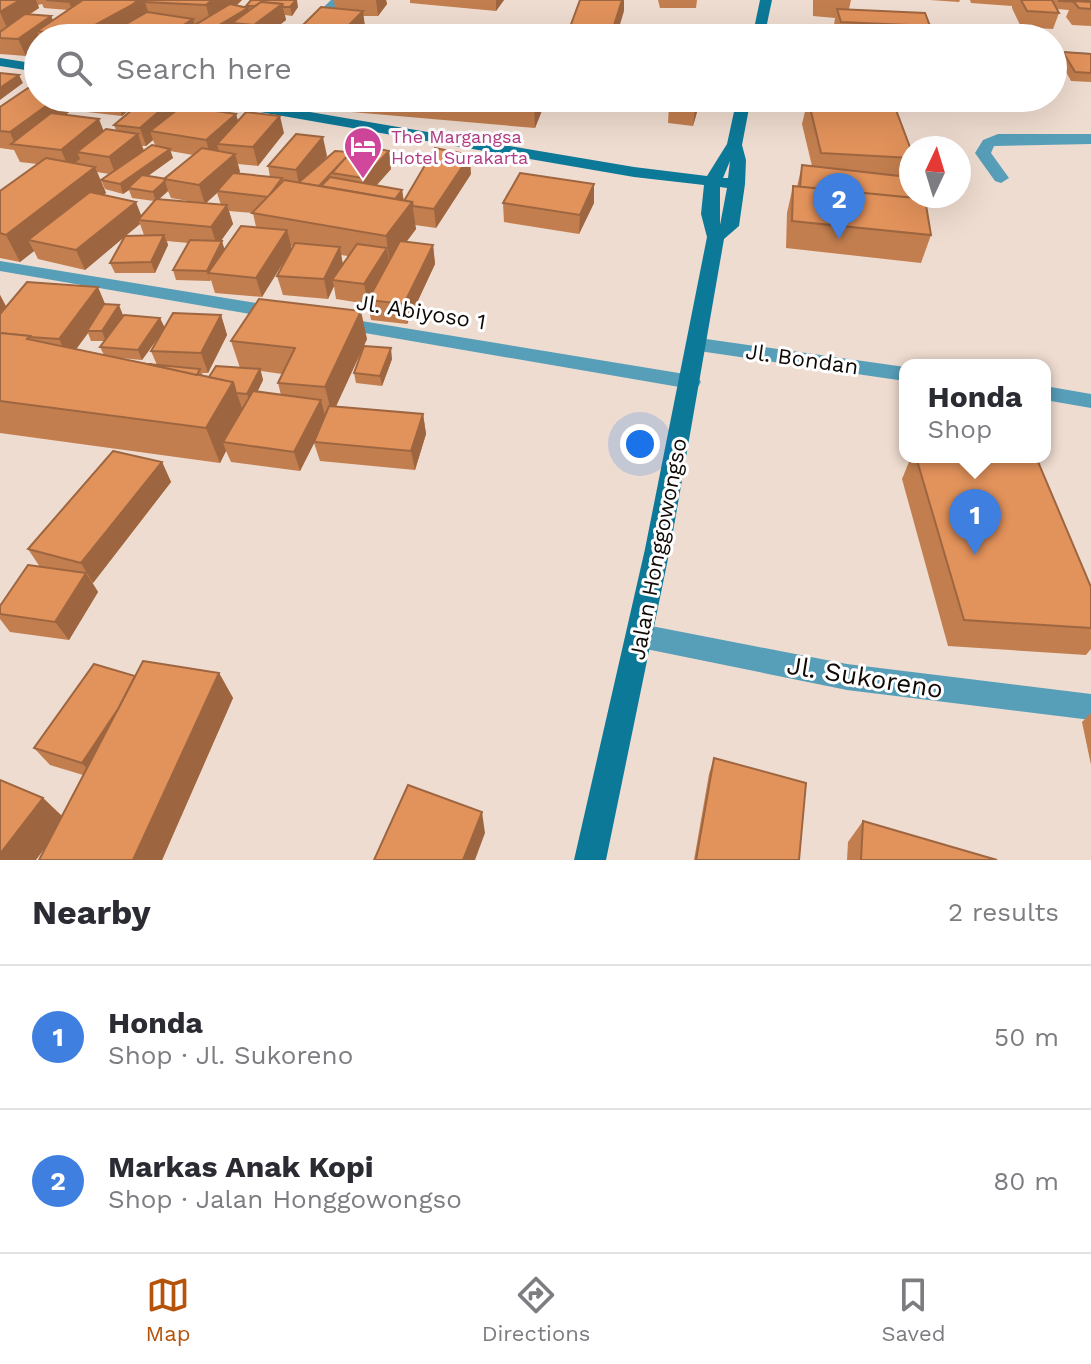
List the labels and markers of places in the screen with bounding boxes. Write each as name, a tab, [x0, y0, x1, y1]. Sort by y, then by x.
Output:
hotel icon: The Margangsa Hotel Surakarta	[342, 125, 384, 180]
place label: The Margangsa Hotel Surakarta	[391, 126, 528, 168]
pin: 2	[813, 173, 865, 239]
pin: 1	[949, 489, 1001, 555]

